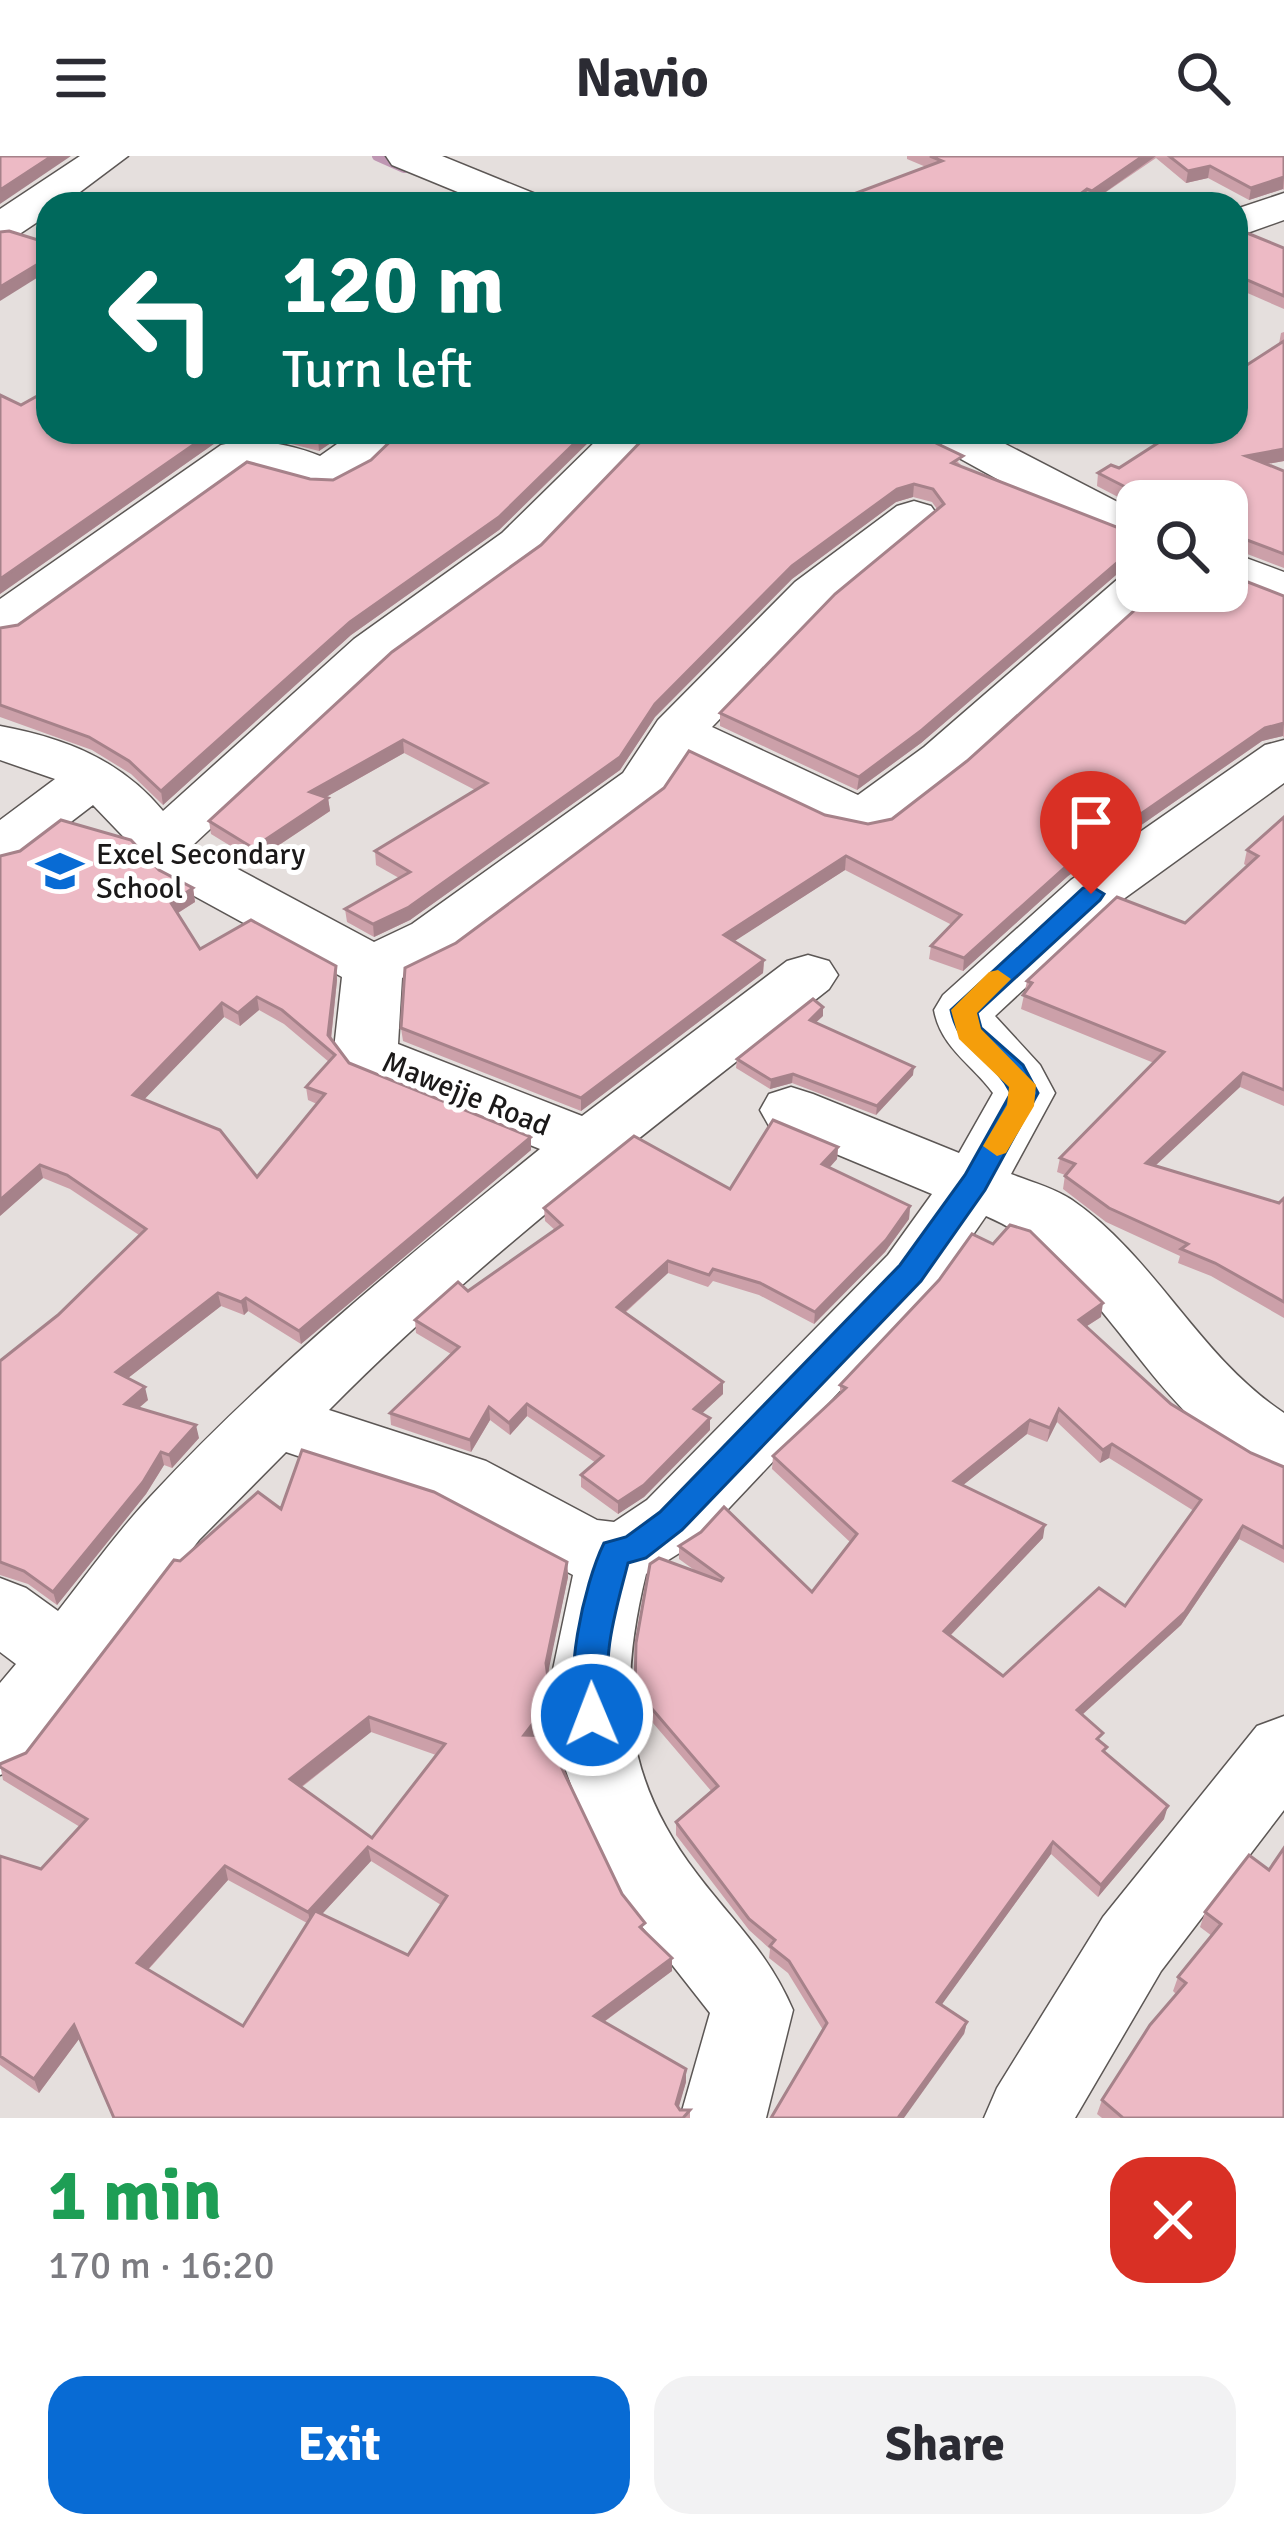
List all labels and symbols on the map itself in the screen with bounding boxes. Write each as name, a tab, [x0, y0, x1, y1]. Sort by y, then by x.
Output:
pin	[1040, 771, 1142, 894]
place label: Excel Secondary School	[96, 836, 305, 907]
school or university icon: Excel Secondary School	[35, 846, 85, 896]
street label: Mawejje Road	[377, 1044, 555, 1144]
position arrow	[529, 1652, 655, 1778]

